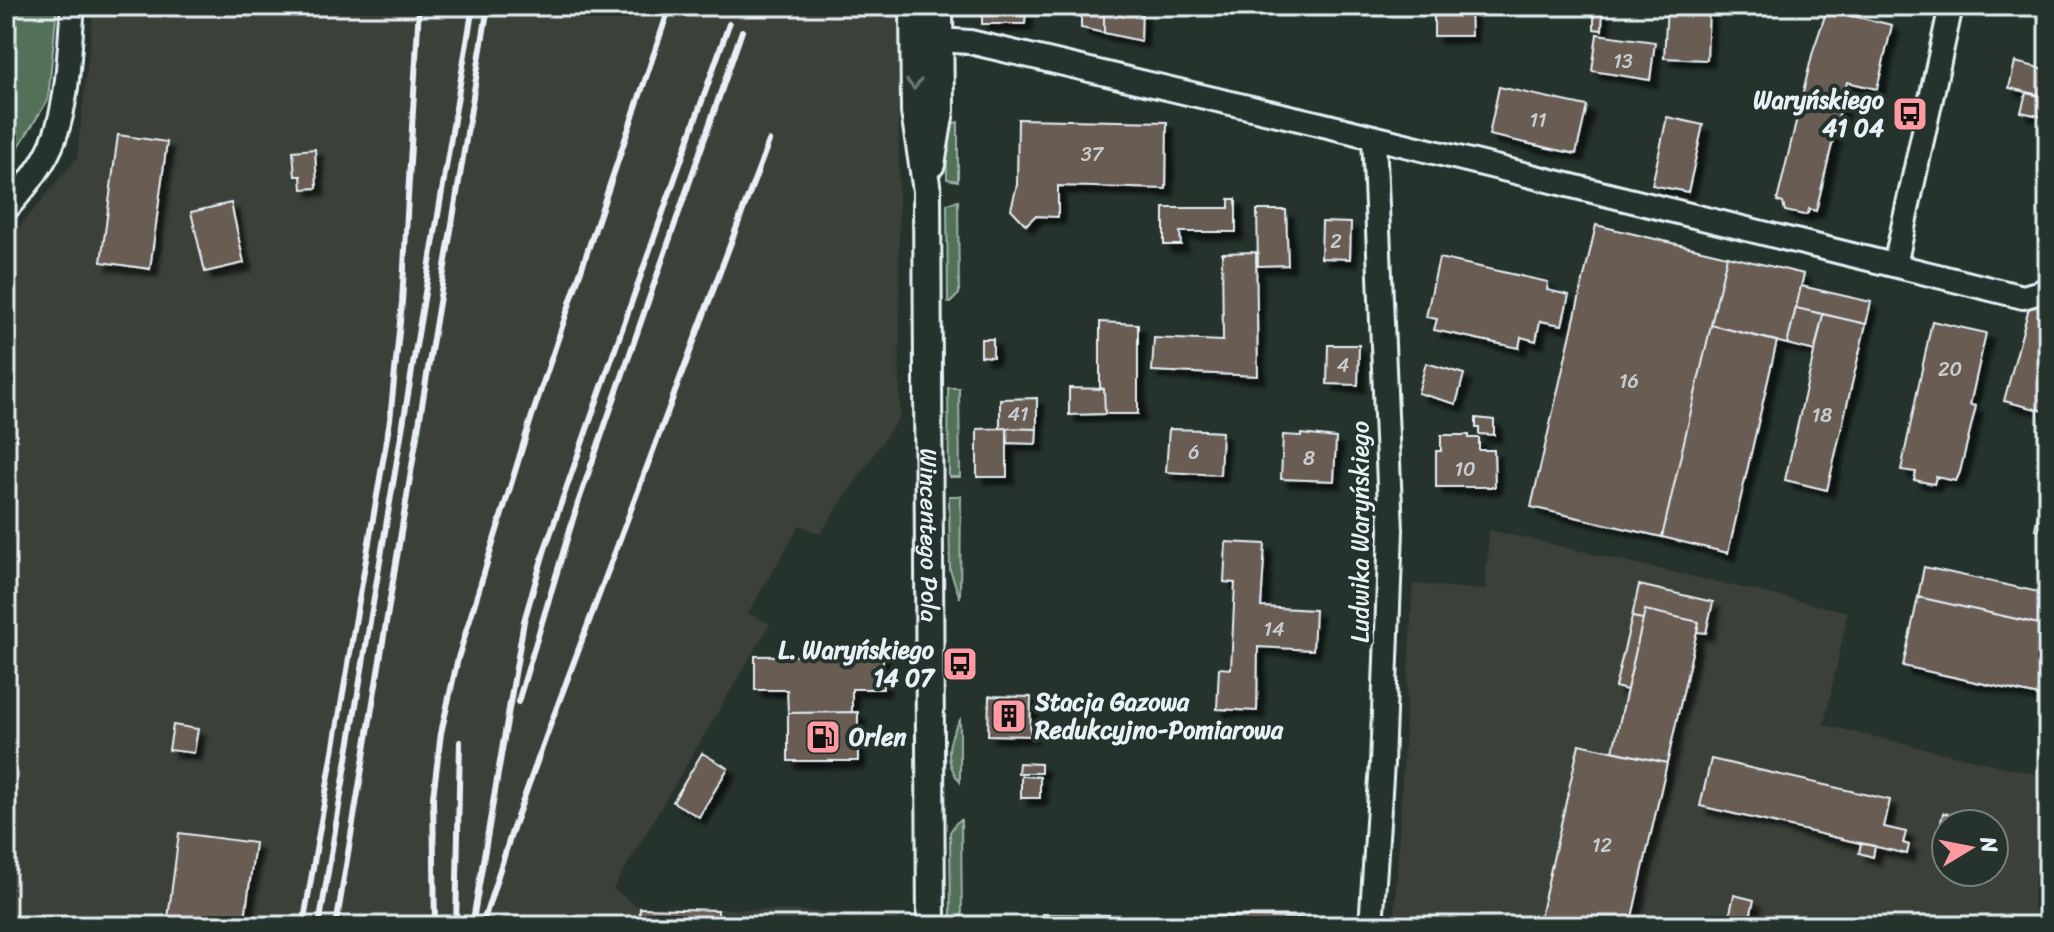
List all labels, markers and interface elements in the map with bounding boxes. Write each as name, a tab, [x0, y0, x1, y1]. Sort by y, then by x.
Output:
house number: 13	[1613, 44, 1633, 79]
one-way arrow	[906, 78, 923, 91]
place label: Waryńskiego 41 04	[1753, 79, 1885, 149]
bus stop icon: Waryńskiego 41 04	[1891, 95, 1929, 133]
house number: 11	[1529, 103, 1547, 138]
house number: 37	[1081, 137, 1105, 172]
house number: 2	[1330, 224, 1342, 259]
house number: 4	[1337, 348, 1349, 383]
house number: 20	[1938, 352, 1962, 387]
house number: 16	[1619, 364, 1639, 399]
house number: 41	[1007, 397, 1029, 432]
house number: 18	[1812, 398, 1832, 433]
street label: Ludwika Waryńskiego	[1339, 421, 1381, 643]
house number: 6	[1188, 435, 1200, 470]
house number: 8	[1303, 441, 1315, 476]
street label: Wincentego Pola	[907, 448, 950, 622]
house number: 10	[1454, 452, 1476, 487]
house number: 14	[1263, 612, 1285, 647]
place label: L. Waryńskiego 14 07	[778, 629, 936, 699]
bus stop icon: L. Waryńskiego 14 07	[941, 645, 979, 683]
place label: Stacja Gazowa Redukcyjno-Pomiarowa	[1034, 681, 1284, 751]
building icon: Stacja Gazowa Redukcyjno-Pomiarowa	[990, 697, 1028, 735]
place label: Orlen	[849, 716, 907, 758]
fuel station icon: Orlen	[804, 718, 842, 756]
north arrow	[1930, 808, 2010, 888]
house number: 12	[1592, 828, 1613, 863]
text: N	[1969, 833, 2010, 856]

